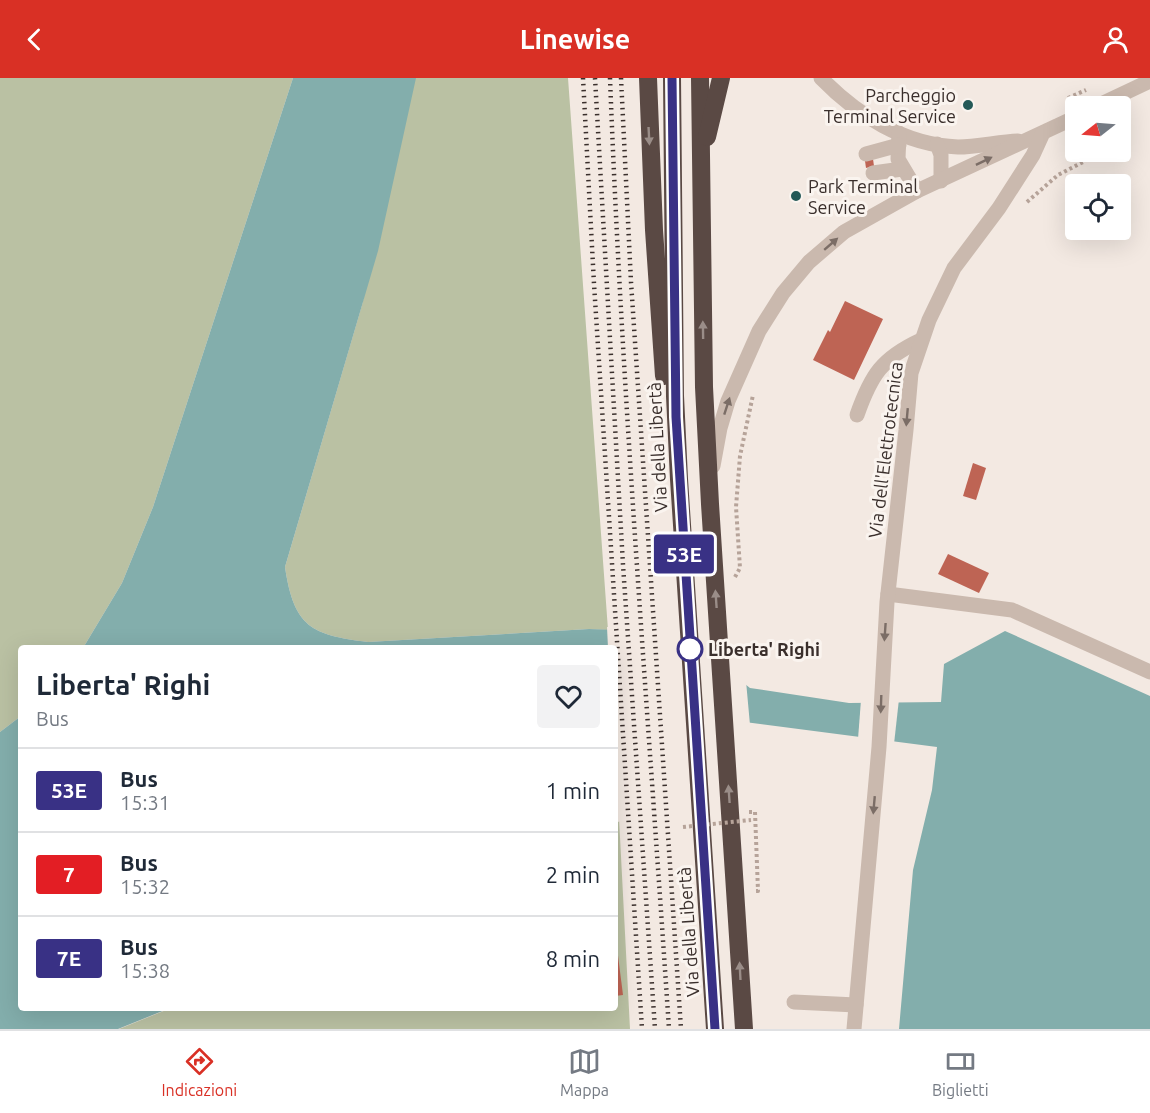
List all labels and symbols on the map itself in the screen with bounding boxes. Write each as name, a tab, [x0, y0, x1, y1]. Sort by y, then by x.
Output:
place label: Parcheggio Terminal Service	[824, 85, 956, 126]
north arrow	[1065, 96, 1131, 162]
marker: Parcheggio Terminal Service	[961, 98, 975, 112]
one-way arrow	[645, 127, 654, 146]
one-way arrow	[975, 156, 992, 165]
place label: Park Terminal Service	[808, 176, 918, 217]
marker: Park Terminal Service	[789, 189, 803, 203]
one-way arrow	[823, 238, 838, 251]
one-way arrow	[698, 321, 708, 340]
street label: Via dell'Elettrotecnica	[864, 361, 906, 539]
street label: Via della Libertà	[644, 381, 670, 513]
one-way arrow	[723, 397, 732, 415]
one-way arrow	[903, 408, 912, 427]
line badge: 53E	[650, 534, 718, 574]
one-way arrow	[712, 590, 721, 609]
one-way arrow	[880, 623, 889, 642]
marker: Liberta' Righi	[677, 636, 703, 662]
place label: Liberta' Righi	[708, 639, 820, 659]
one-way arrow	[876, 695, 886, 714]
one-way arrow	[725, 784, 734, 803]
one-way arrow	[869, 796, 879, 815]
street label: Via della Libertà	[673, 866, 703, 998]
one-way arrow	[736, 961, 745, 980]

